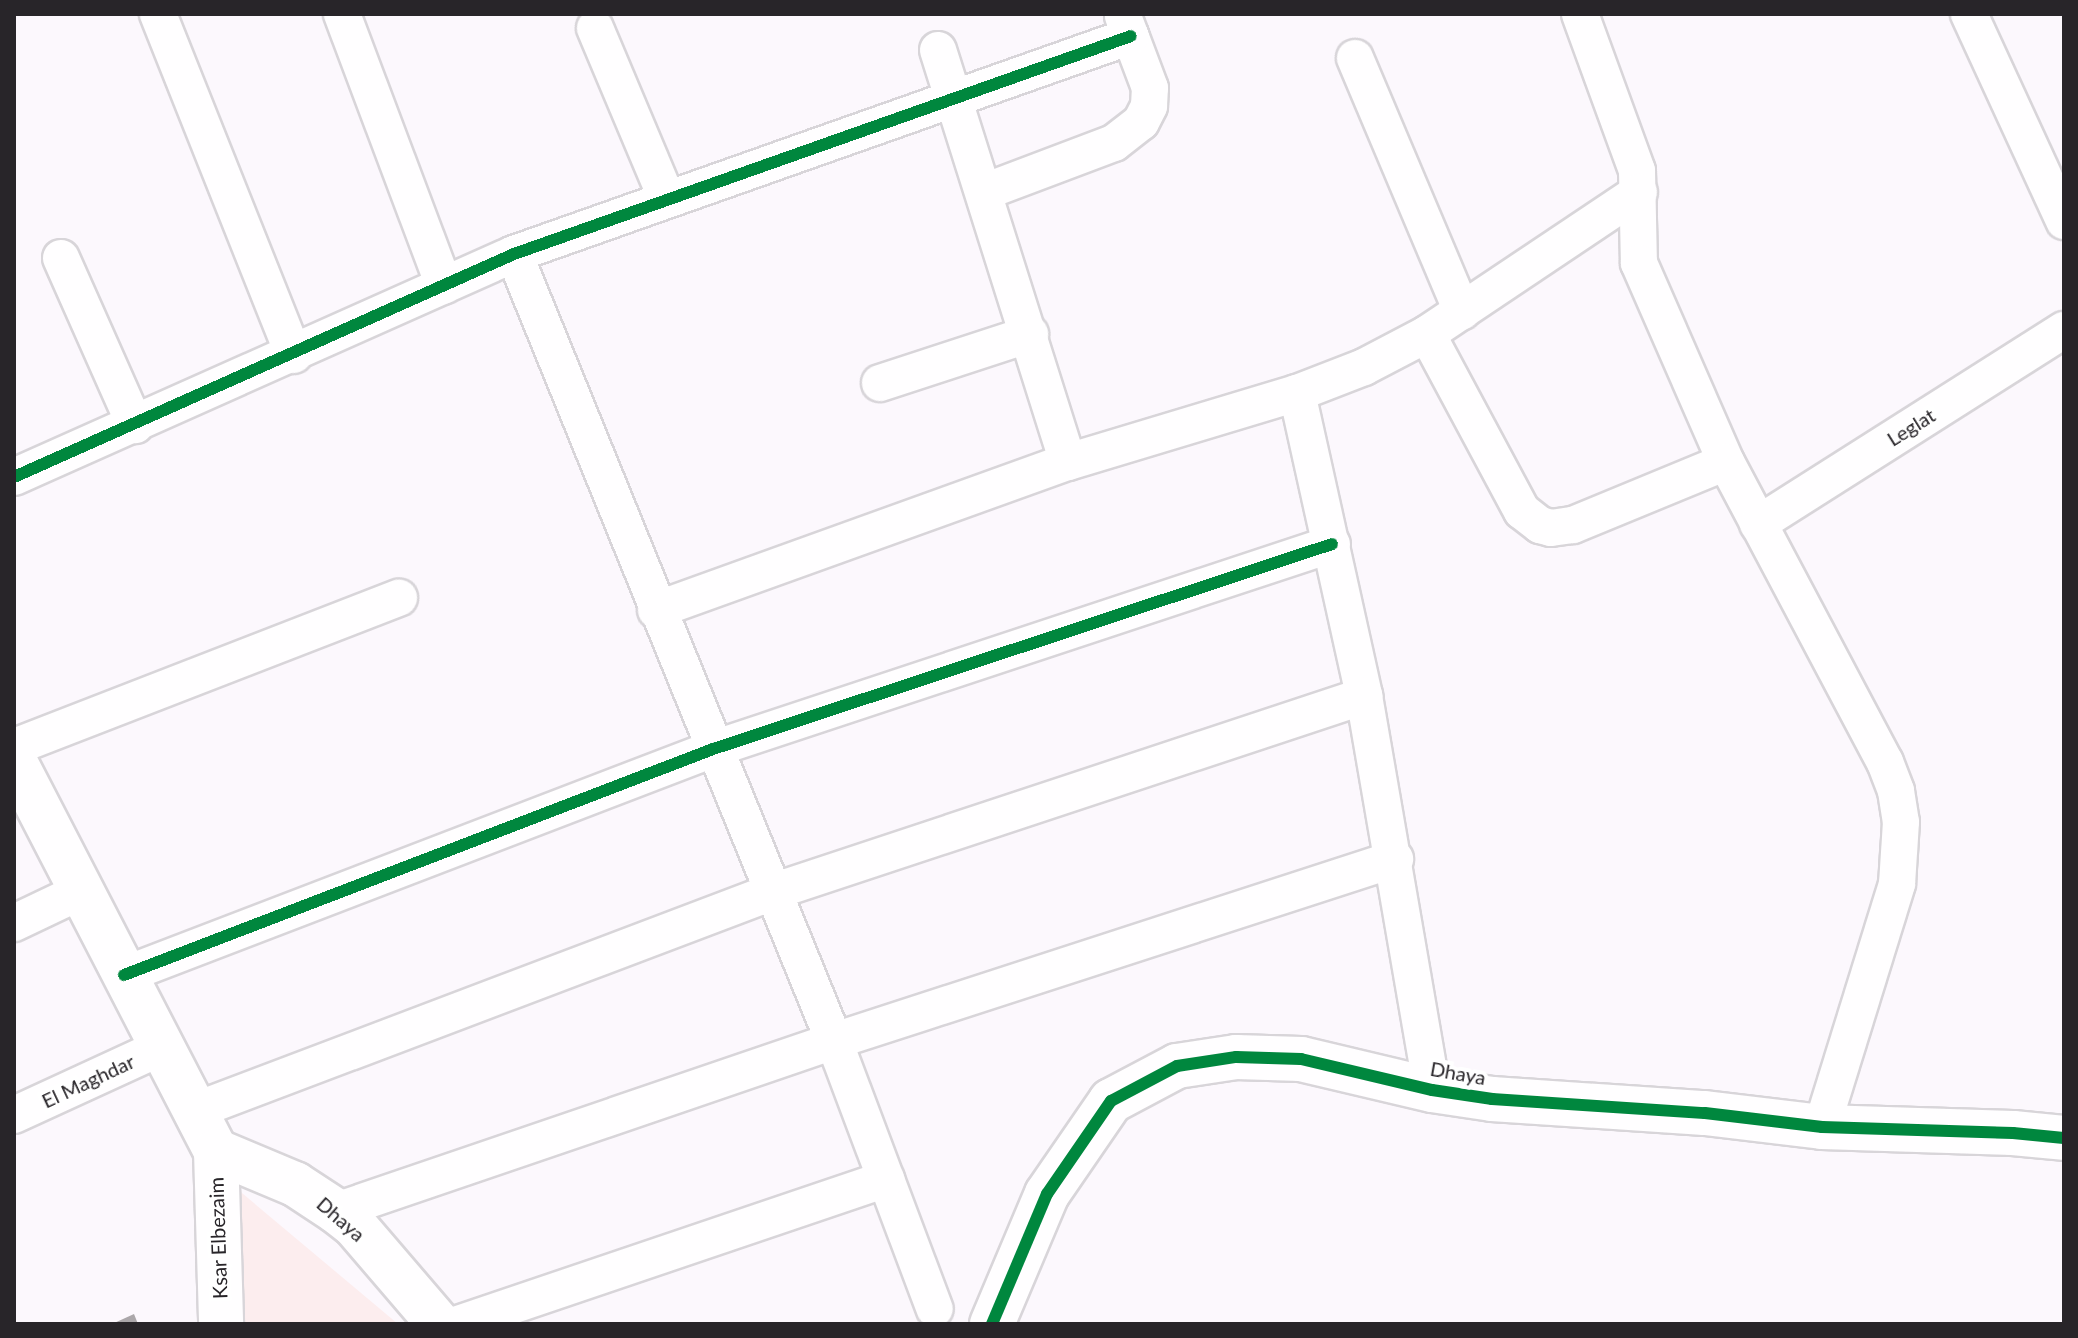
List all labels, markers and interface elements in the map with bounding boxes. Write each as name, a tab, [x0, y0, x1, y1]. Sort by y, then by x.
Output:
street label: Leglat	[1883, 403, 1939, 451]
street label: El Maghdar	[38, 1049, 138, 1113]
street label: Dhaya	[1428, 1056, 1488, 1090]
street label: Ksar Elbezaim	[204, 1176, 232, 1300]
street label: Dhaya	[312, 1192, 370, 1246]

